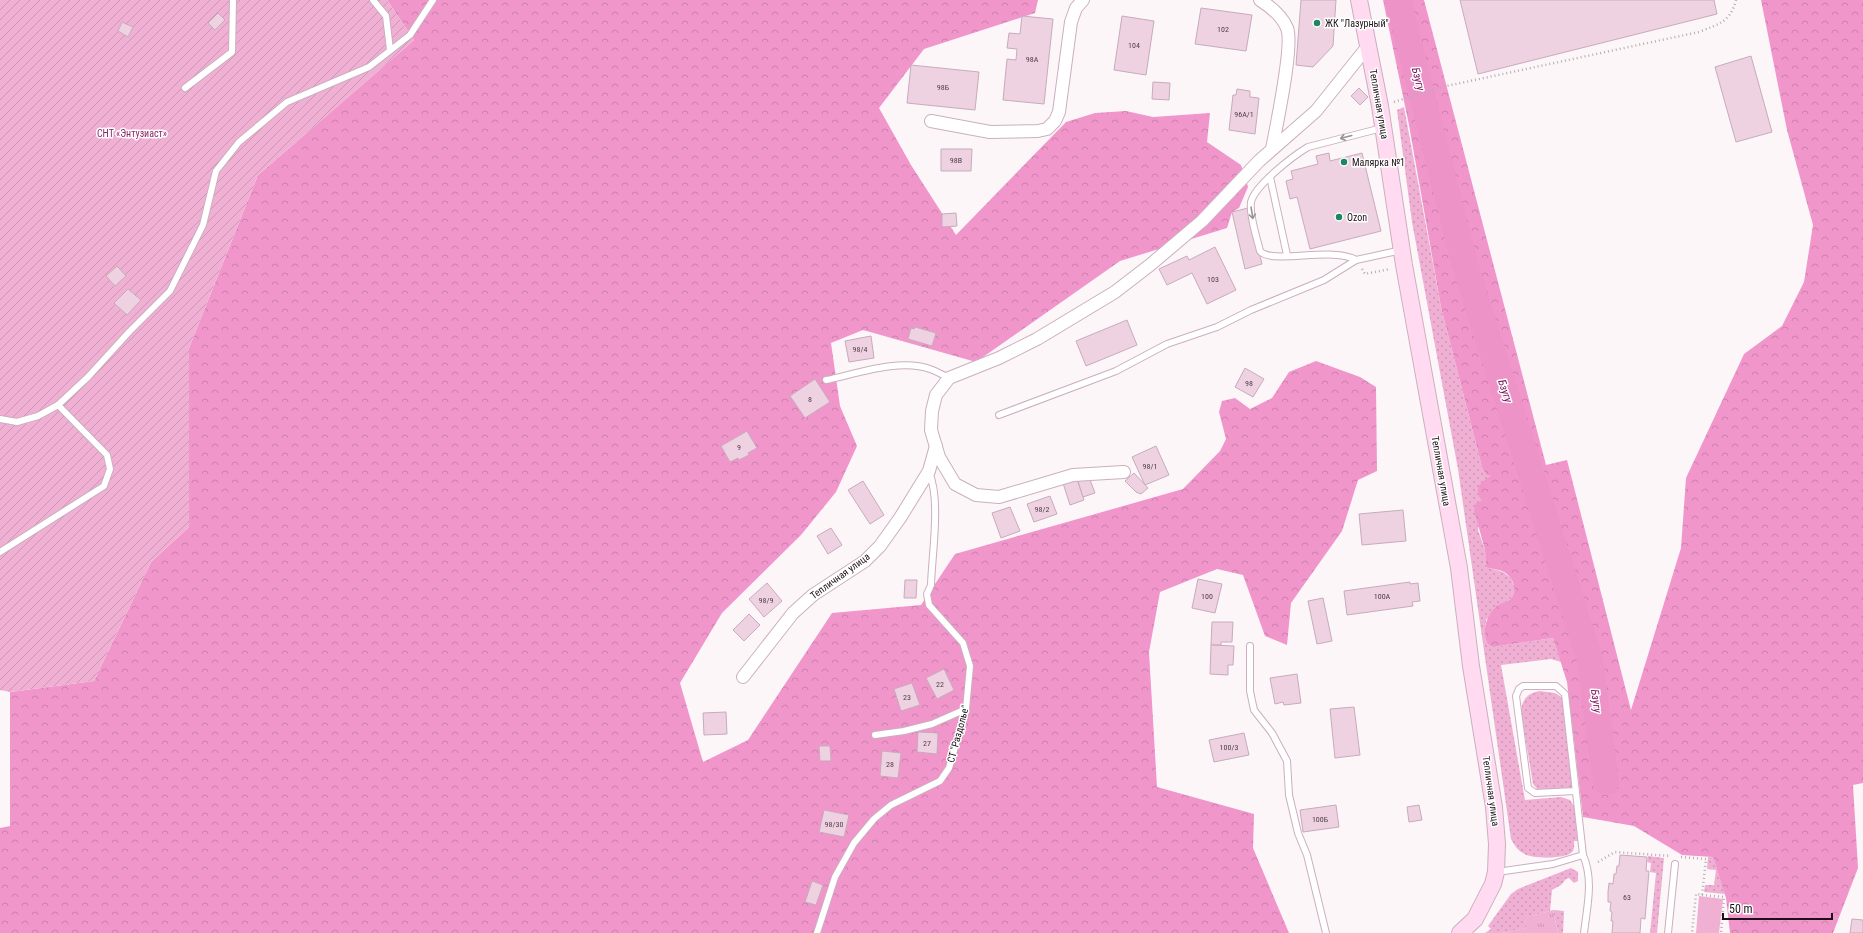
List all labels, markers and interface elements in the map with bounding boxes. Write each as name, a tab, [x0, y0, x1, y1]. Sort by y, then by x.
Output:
marker: ЖК "Лазурный"	[1312, 18, 1322, 28]
place label: ЖК "Лазурный"	[1325, 18, 1389, 29]
house number: 102	[1217, 25, 1229, 34]
house number: 104	[1128, 41, 1140, 50]
house number: 98А	[1026, 55, 1039, 64]
water label: Бзугу	[1409, 66, 1427, 93]
street label: Тепличная улица	[1367, 68, 1391, 140]
house number: 98Б	[937, 83, 950, 92]
house number: 96А/1	[1234, 110, 1254, 119]
park label: СНТ «Энтузиаст»	[97, 128, 167, 139]
one-way arrow	[1339, 134, 1352, 141]
house number: 98В	[950, 156, 962, 165]
marker: Малярка №1	[1339, 157, 1349, 167]
place label: Малярка №1	[1352, 157, 1405, 168]
one-way arrow	[1248, 206, 1256, 219]
marker: Ozon	[1334, 212, 1344, 222]
place label: Ozon	[1347, 212, 1367, 223]
house number: 103	[1207, 275, 1219, 284]
house number: 98/4	[853, 345, 867, 354]
water label: Бзугу	[1495, 378, 1515, 405]
house number: 98	[1245, 379, 1253, 388]
house number: 8	[808, 395, 812, 404]
street label: Тепличная улица	[1429, 435, 1453, 507]
house number: 9	[737, 443, 741, 452]
house number: 98/1	[1143, 462, 1157, 471]
house number: 98/2	[1035, 505, 1049, 514]
street label: Тепличная улица	[808, 551, 872, 601]
house number: 100	[1201, 592, 1213, 601]
house number: 100А	[1374, 592, 1391, 601]
house number: 98/9	[759, 596, 773, 605]
house number: 22	[936, 680, 944, 689]
water label: Бзугу	[1588, 689, 1604, 714]
house number: 23	[903, 693, 911, 702]
street label: СТ "Раздолье"	[945, 704, 971, 764]
house number: 27	[923, 739, 931, 748]
house number: 100/3	[1220, 743, 1238, 752]
street label: Тепличная улица	[1481, 755, 1501, 827]
house number: 28	[886, 760, 894, 769]
house number: 100Б	[1312, 815, 1329, 824]
house number: 98/30	[825, 820, 843, 829]
house number: 63	[1623, 893, 1631, 902]
scale bar	[1723, 895, 1832, 921]
text: 50 m	[1729, 902, 1753, 916]

